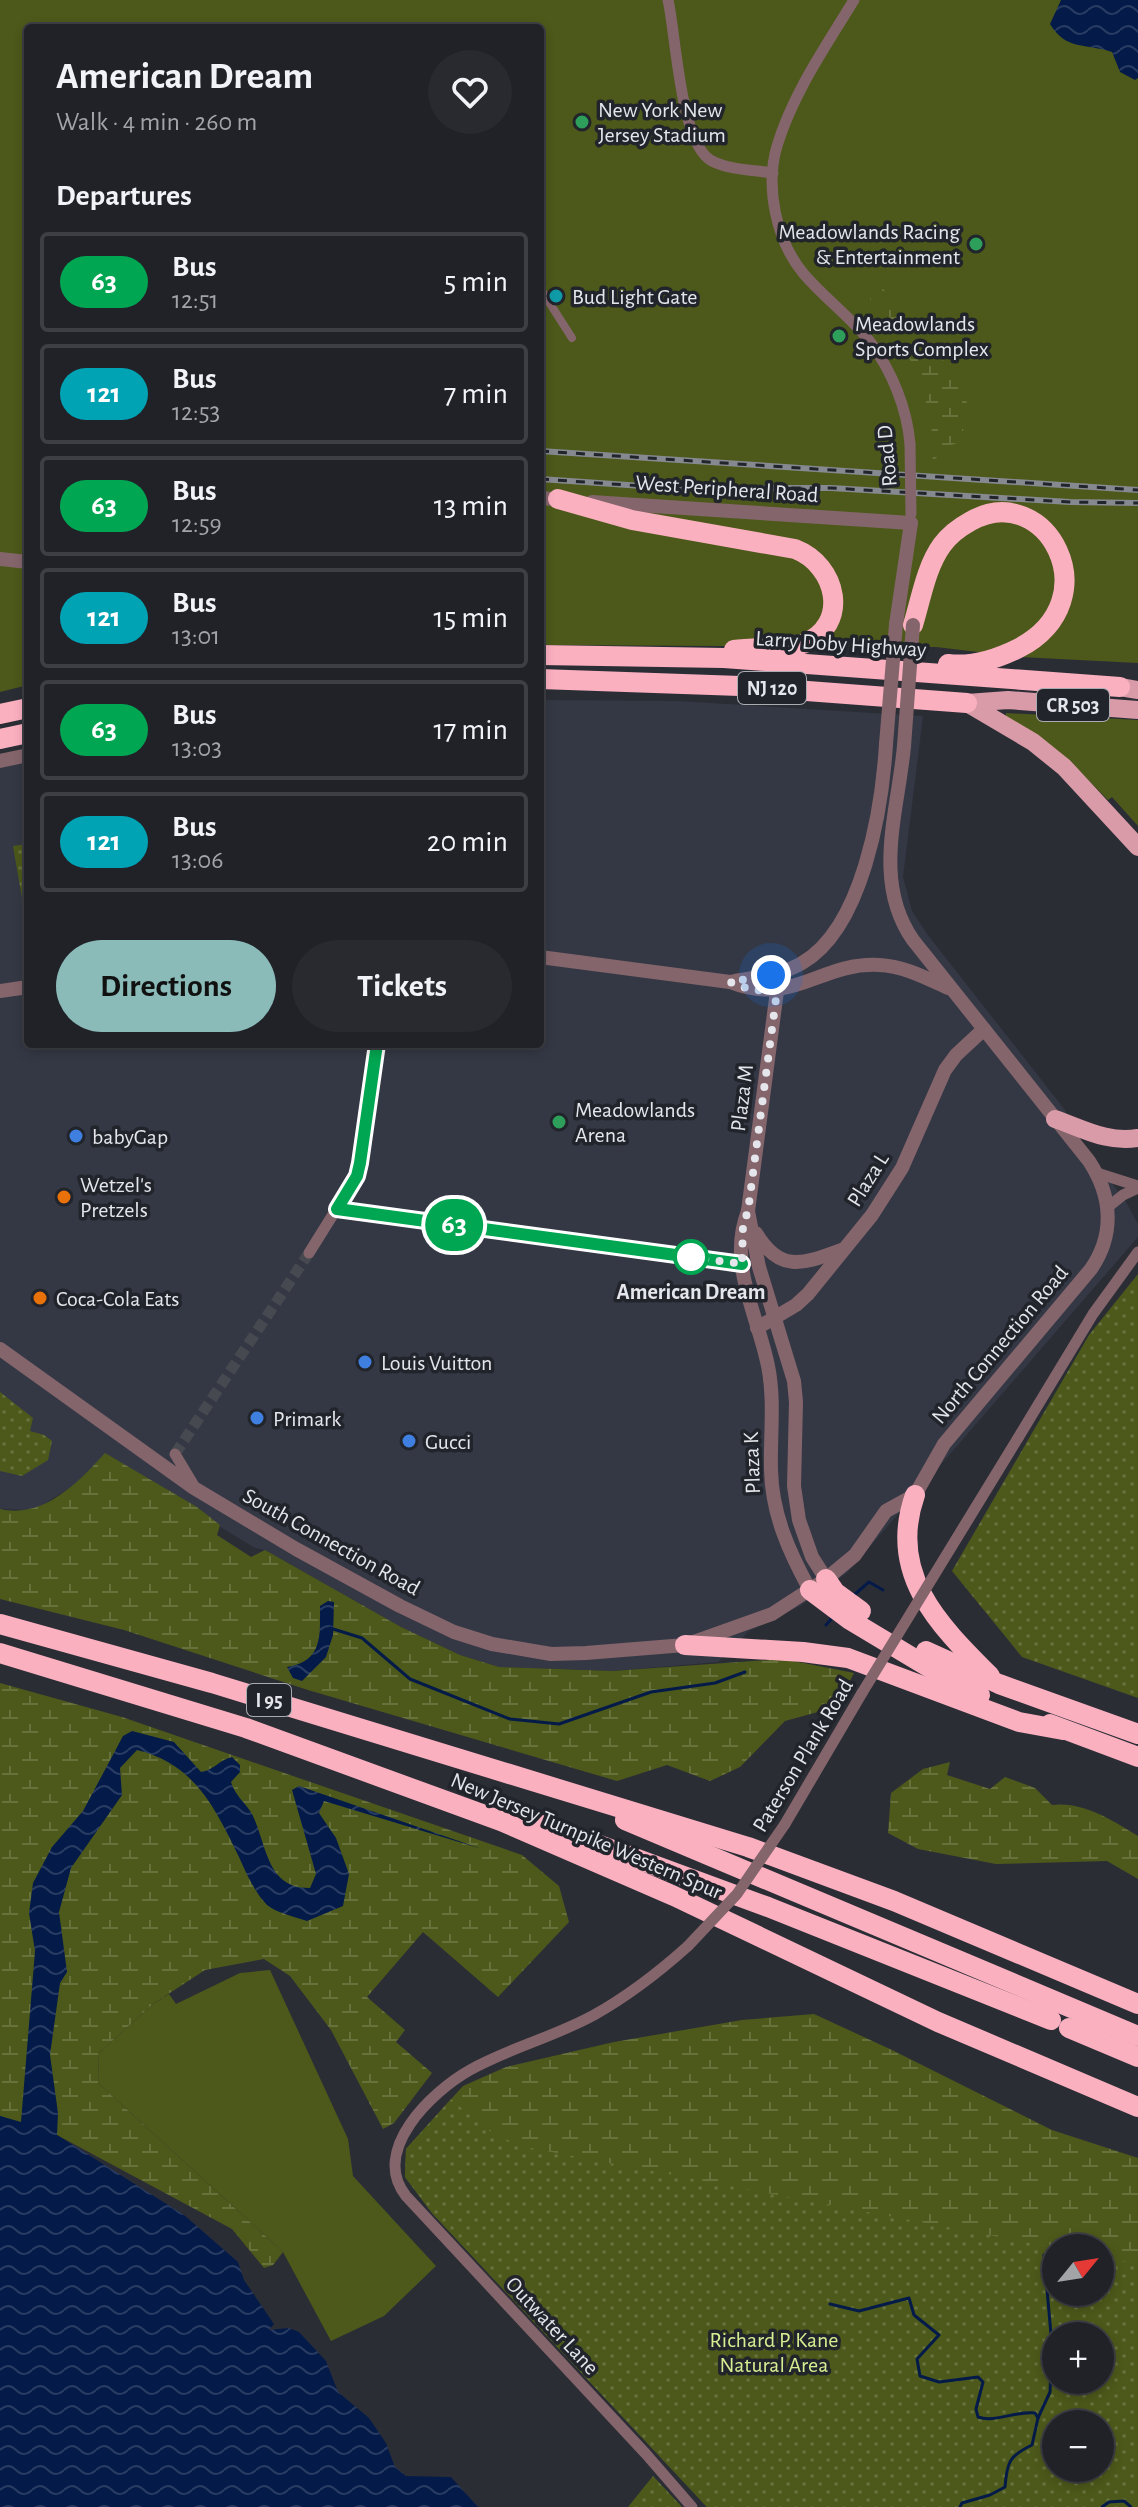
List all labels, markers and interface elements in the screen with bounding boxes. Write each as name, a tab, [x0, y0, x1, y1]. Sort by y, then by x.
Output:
button: heart	[428, 50, 512, 134]
text: American Dream	[56, 58, 313, 96]
place label: New York New Jersey Stadium	[598, 99, 726, 146]
text: Walk · 4 min · 260 m	[56, 109, 257, 135]
marker: New York New Jersey Stadium	[573, 113, 591, 131]
text: Departures	[56, 181, 192, 211]
place label: Meadowlands Racing & Entertainment	[778, 221, 960, 268]
marker: Meadowlands Racing & Entertainment	[967, 235, 985, 253]
text: Bus	[172, 252, 217, 282]
text: 5 min	[444, 267, 508, 297]
text: 63	[91, 268, 117, 296]
place label: Bud Light Gate	[572, 286, 697, 308]
text: 12:51	[172, 287, 219, 313]
marker: Bud Light Gate	[547, 287, 565, 305]
place label: Meadowlands Sports Complex	[855, 313, 989, 360]
marker: Meadowlands Sports Complex	[830, 327, 848, 345]
text: Bus	[172, 364, 217, 394]
text: 7 min	[444, 379, 508, 409]
text: 121	[87, 380, 121, 408]
text: 12:53	[172, 399, 220, 425]
street label: Road D	[873, 424, 901, 488]
street label: West Peripheral Road	[635, 472, 819, 506]
text: Bus	[172, 476, 217, 506]
text: 13 min	[434, 491, 508, 521]
text: 63	[91, 492, 117, 520]
text: 12:59	[172, 511, 222, 537]
text: Bus	[172, 588, 217, 618]
text: 15 min	[433, 603, 508, 633]
text: 121	[87, 604, 121, 632]
text: 13:01	[172, 623, 220, 649]
street label: Larry Doby Highway	[755, 627, 928, 661]
road number: NJ 120	[738, 672, 806, 704]
road number: CR 503	[1037, 689, 1109, 721]
text: Bus	[172, 700, 217, 730]
text: 17 min	[433, 715, 508, 745]
text: 63	[91, 716, 117, 744]
text: 13:03	[172, 735, 222, 761]
text: Bus	[172, 812, 217, 842]
text: 20 min	[427, 827, 508, 857]
text: 121	[87, 828, 121, 856]
text: 13:06	[172, 847, 224, 873]
button: Directions	[56, 940, 276, 1032]
button: Tickets	[292, 940, 512, 1032]
your location	[751, 955, 791, 995]
street label: Plaza M	[727, 1063, 757, 1133]
place label: Meadowlands Arena	[575, 1099, 695, 1146]
marker: Meadowlands Arena	[550, 1113, 568, 1131]
place label: babyGap	[92, 1126, 168, 1148]
marker: babyGap	[67, 1127, 85, 1145]
street label: Plaza L	[843, 1148, 893, 1210]
place label: Wetzel's Pretzels	[80, 1174, 152, 1221]
marker: Wetzel's Pretzels	[55, 1188, 73, 1206]
line badge: 63	[418, 1199, 490, 1251]
text: 63	[441, 1211, 467, 1239]
marker: American Dream	[674, 1240, 708, 1274]
street label: North Connection Road	[927, 1261, 1072, 1428]
place label: American Dream	[617, 1281, 765, 1303]
place label: Coca-Cola Eats	[56, 1288, 180, 1310]
marker: Coca-Cola Eats	[31, 1289, 49, 1307]
place label: Louis Vuitton	[381, 1352, 492, 1374]
marker: Louis Vuitton	[356, 1353, 374, 1371]
place label: Primark	[273, 1408, 341, 1430]
marker: Primark	[248, 1409, 266, 1427]
place label: Gucci	[425, 1431, 471, 1453]
street label: Plaza K	[740, 1431, 764, 1494]
marker: Gucci	[400, 1432, 418, 1450]
street label: South Connection Road	[239, 1484, 424, 1600]
street label: Paterson Plank Road	[749, 1675, 857, 1836]
road number: I 95	[247, 1684, 291, 1716]
street label: New Jersey Turnpike Western Spur	[448, 1769, 725, 1903]
north arrow	[1042, 2234, 1114, 2306]
map controls	[1042, 2234, 1114, 2482]
street label: Outwater Lane	[502, 2272, 603, 2379]
button: +	[1042, 2322, 1114, 2394]
park label: Richard P. Kane Natural Area	[710, 2329, 838, 2376]
button: −	[1042, 2410, 1114, 2482]

